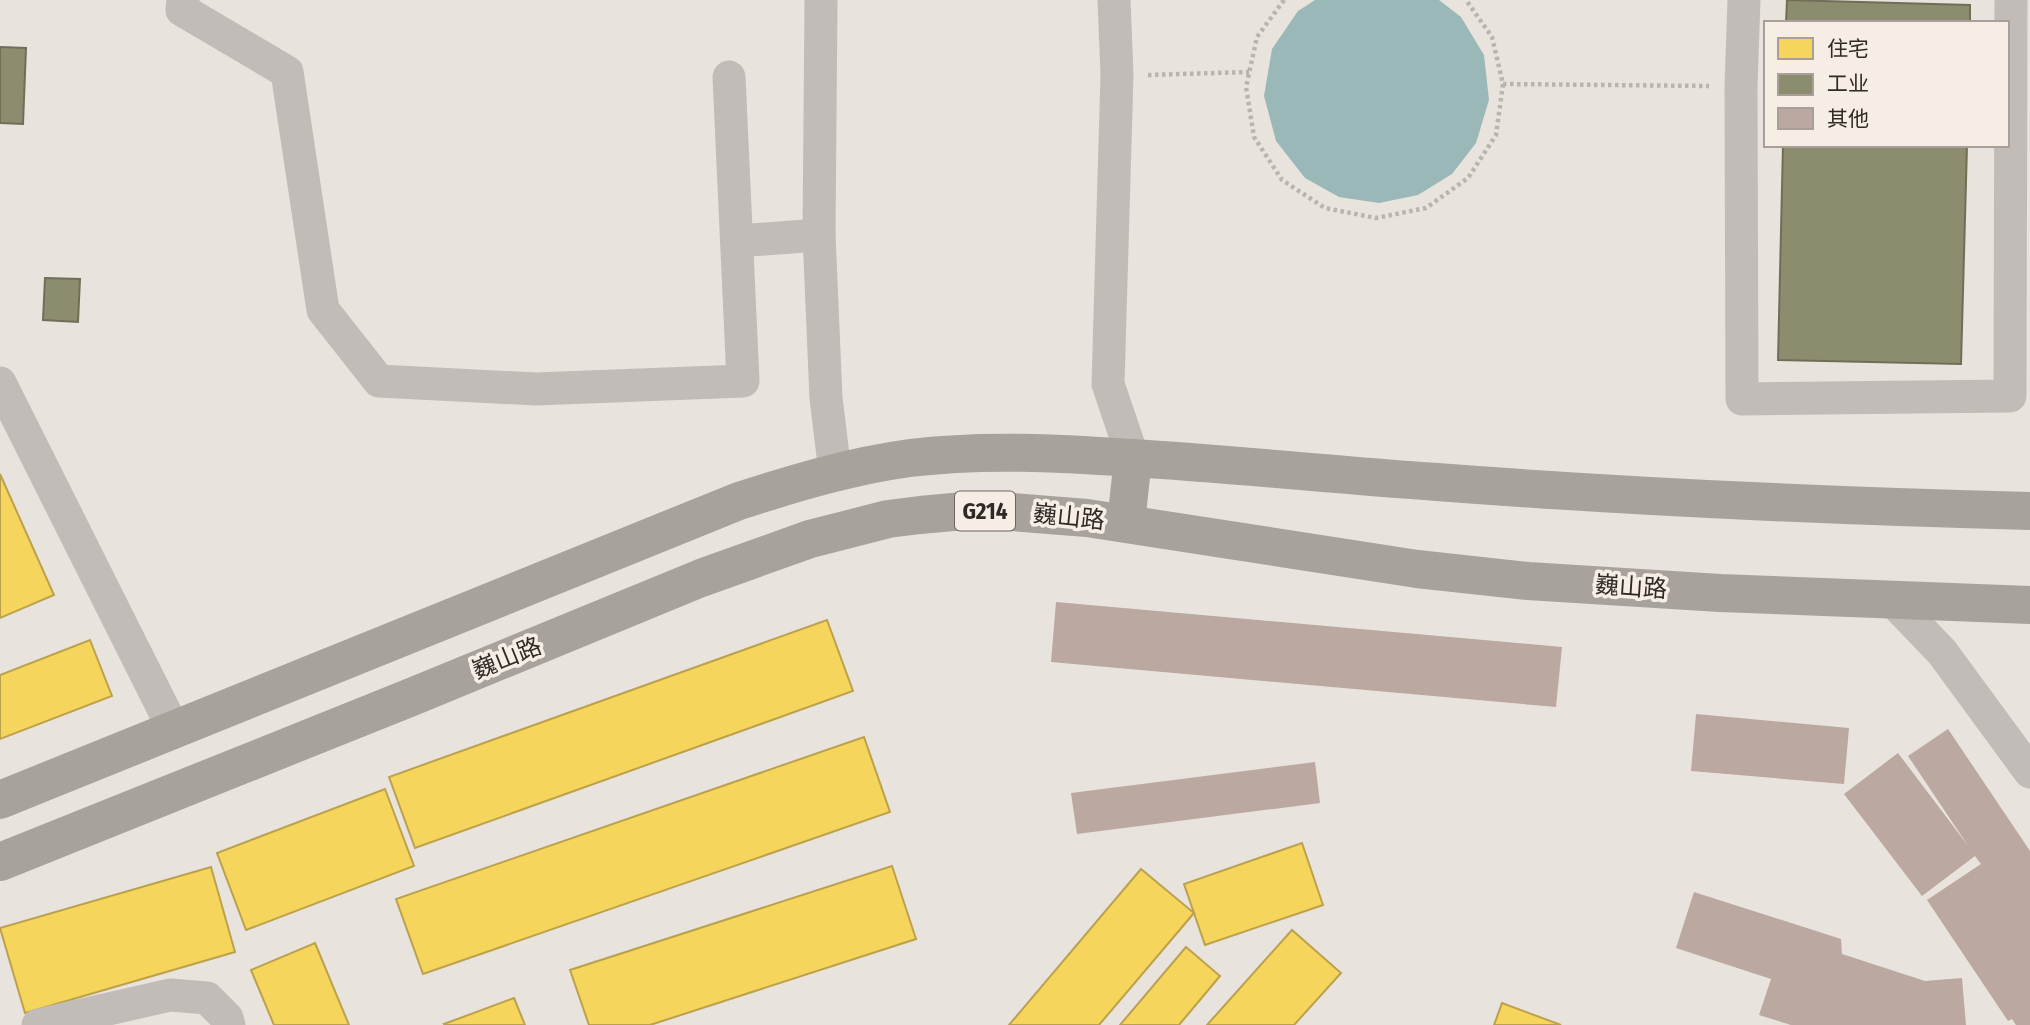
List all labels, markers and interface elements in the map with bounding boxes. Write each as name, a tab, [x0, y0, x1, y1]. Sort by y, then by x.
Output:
legend	[1764, 21, 2009, 147]
text: 住宅	[1827, 36, 1869, 62]
text: 工业	[1827, 71, 1869, 97]
text: 其他	[1827, 106, 1869, 132]
road number: G214	[955, 491, 1015, 530]
street label: 巍山路	[1032, 499, 1106, 535]
street label: 巍山路	[1594, 571, 1668, 603]
street label: 巍山路	[468, 632, 546, 684]

